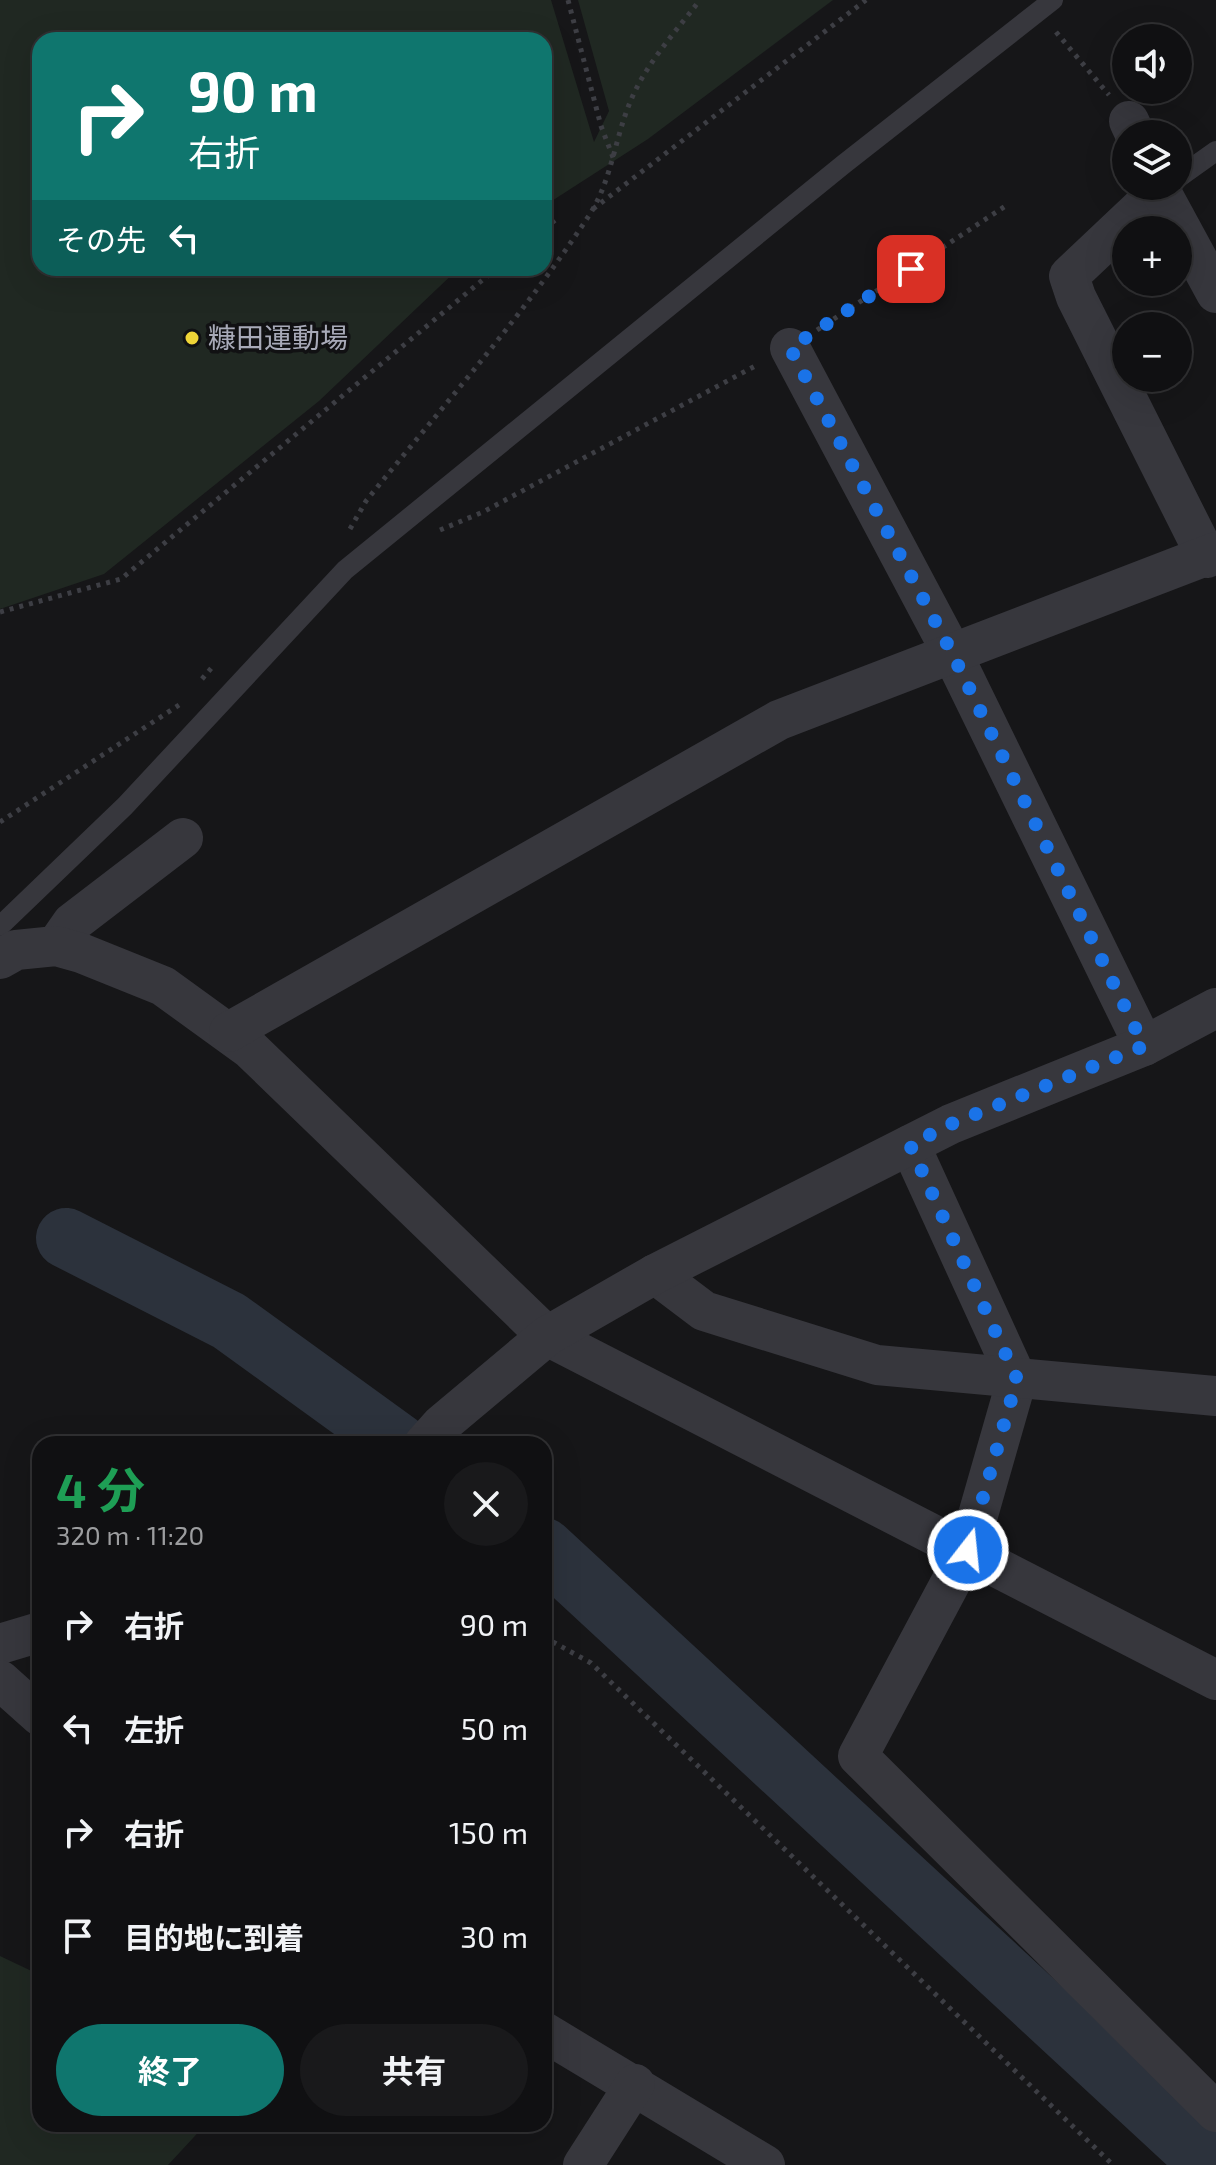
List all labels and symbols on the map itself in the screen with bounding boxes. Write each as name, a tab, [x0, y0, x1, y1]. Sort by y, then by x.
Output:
pin	[877, 235, 945, 303]
place label: 糠田運動場	[208, 320, 348, 354]
marker: 糠田運動場	[183, 329, 201, 347]
position arrow	[926, 1508, 1010, 1592]

